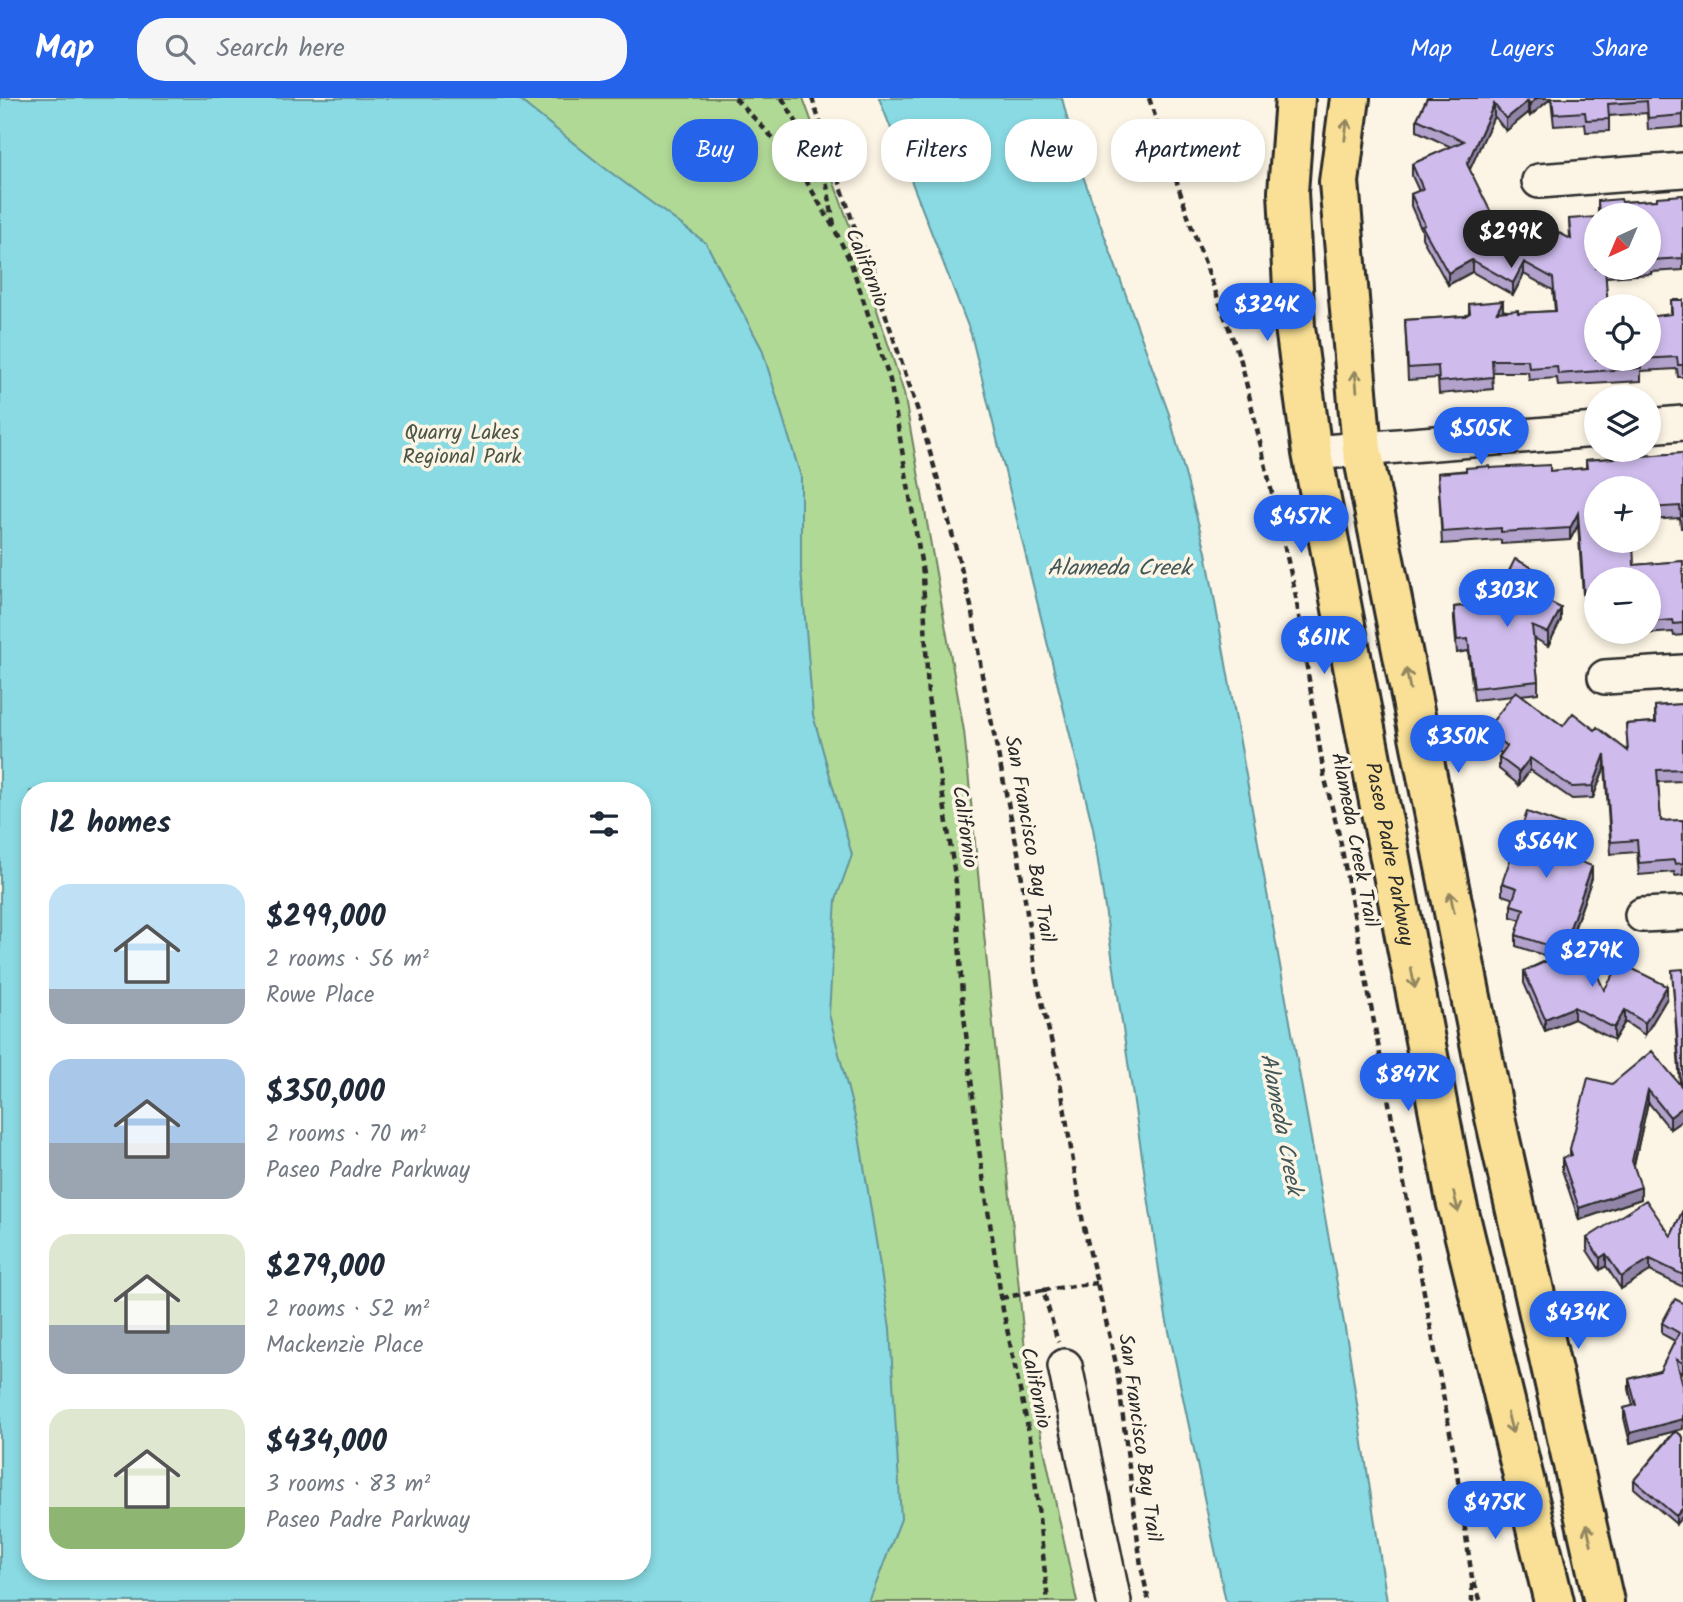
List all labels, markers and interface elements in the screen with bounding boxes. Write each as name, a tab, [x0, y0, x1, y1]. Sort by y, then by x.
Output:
search box	[137, 18, 627, 81]
text: Map	[35, 23, 95, 76]
text: Search here	[217, 28, 345, 70]
icon: search	[161, 30, 199, 68]
text: Map	[1410, 30, 1452, 69]
text: Layers	[1490, 30, 1554, 69]
text: Share	[1592, 30, 1648, 69]
chip: Buy	[672, 119, 758, 182]
chip: Rent	[772, 119, 867, 182]
chip: Filters	[881, 119, 991, 182]
chip: New	[1005, 119, 1097, 182]
chip: Apartment	[1111, 119, 1265, 182]
one-way arrow	[1339, 119, 1352, 142]
north arrow	[1584, 203, 1661, 280]
map controls	[1584, 203, 1661, 644]
pin: $299K	[1462, 211, 1560, 270]
text: $299K	[1479, 215, 1543, 251]
street label: Californio	[835, 224, 897, 312]
pin: $324K	[1218, 284, 1316, 343]
text: $324K	[1234, 288, 1300, 324]
button: locate	[1584, 294, 1661, 371]
one-way arrow	[1350, 370, 1363, 393]
button: layers	[1584, 385, 1661, 462]
pin: $505K	[1432, 408, 1530, 467]
text: $505K	[1450, 412, 1512, 448]
park label: Quarry Lakes Regional Park	[403, 417, 522, 474]
button: +	[1584, 476, 1661, 553]
pin: $457K	[1252, 496, 1350, 555]
text: $457K	[1270, 500, 1332, 536]
water label: Alameda Creek	[1047, 551, 1194, 587]
button: −	[1584, 567, 1661, 644]
pin: $303K	[1458, 570, 1556, 629]
text: $303K	[1475, 574, 1539, 610]
pin: $611K	[1275, 616, 1373, 676]
text: $611K	[1297, 621, 1351, 657]
one-way arrow	[1401, 668, 1415, 691]
pin: $350K	[1409, 716, 1507, 775]
text: $350K	[1426, 720, 1490, 756]
street label: San Francisco Bay Trail	[995, 733, 1063, 945]
street label: Alameda Creek Trail	[1321, 750, 1387, 930]
street label: Paseo Padre Parkway	[1355, 760, 1423, 949]
street label: Californio	[942, 784, 986, 870]
text: 12 homes	[49, 800, 171, 848]
icon: filters	[585, 805, 623, 843]
pin: $564K	[1497, 820, 1595, 880]
text: $564K	[1514, 825, 1578, 861]
one-way arrow	[1445, 891, 1459, 914]
text: $299,000	[266, 894, 386, 942]
icon: home	[105, 912, 189, 996]
pin: $279K	[1543, 930, 1641, 989]
text: $279K	[1560, 934, 1624, 970]
text: 2 rooms · 56 m²	[266, 942, 429, 978]
one-way arrow	[1406, 966, 1420, 989]
text: Rowe Place	[266, 978, 374, 1014]
water label: Alameda Creek	[1249, 1050, 1312, 1201]
pin: $847K	[1359, 1054, 1457, 1113]
text: $847K	[1376, 1058, 1440, 1094]
text: $350,000	[266, 1069, 385, 1117]
icon: home	[105, 1087, 189, 1171]
text: 2 rooms · 70 m²	[266, 1117, 426, 1153]
text: Paseo Padre Parkway	[266, 1153, 470, 1189]
one-way arrow	[1450, 1190, 1463, 1213]
text: $279,000	[266, 1244, 385, 1292]
icon: home	[105, 1262, 189, 1346]
text: 2 rooms · 52 m²	[266, 1292, 429, 1328]
pin: $434K	[1529, 1292, 1627, 1351]
text: $434K	[1545, 1296, 1611, 1332]
text: Mackenzie Place	[266, 1328, 423, 1364]
street label: San Francisco Bay Trail	[1108, 1332, 1170, 1544]
street label: Californio	[1010, 1344, 1060, 1432]
one-way arrow	[1504, 1411, 1517, 1434]
text: $434,000	[266, 1419, 387, 1467]
icon: home	[105, 1437, 189, 1521]
text: 3 rooms · 83 m²	[266, 1467, 430, 1503]
pin: $475K	[1446, 1482, 1544, 1541]
text: $475K	[1464, 1486, 1526, 1522]
text: Paseo Padre Parkway	[266, 1503, 470, 1539]
one-way arrow	[1582, 1524, 1595, 1547]

